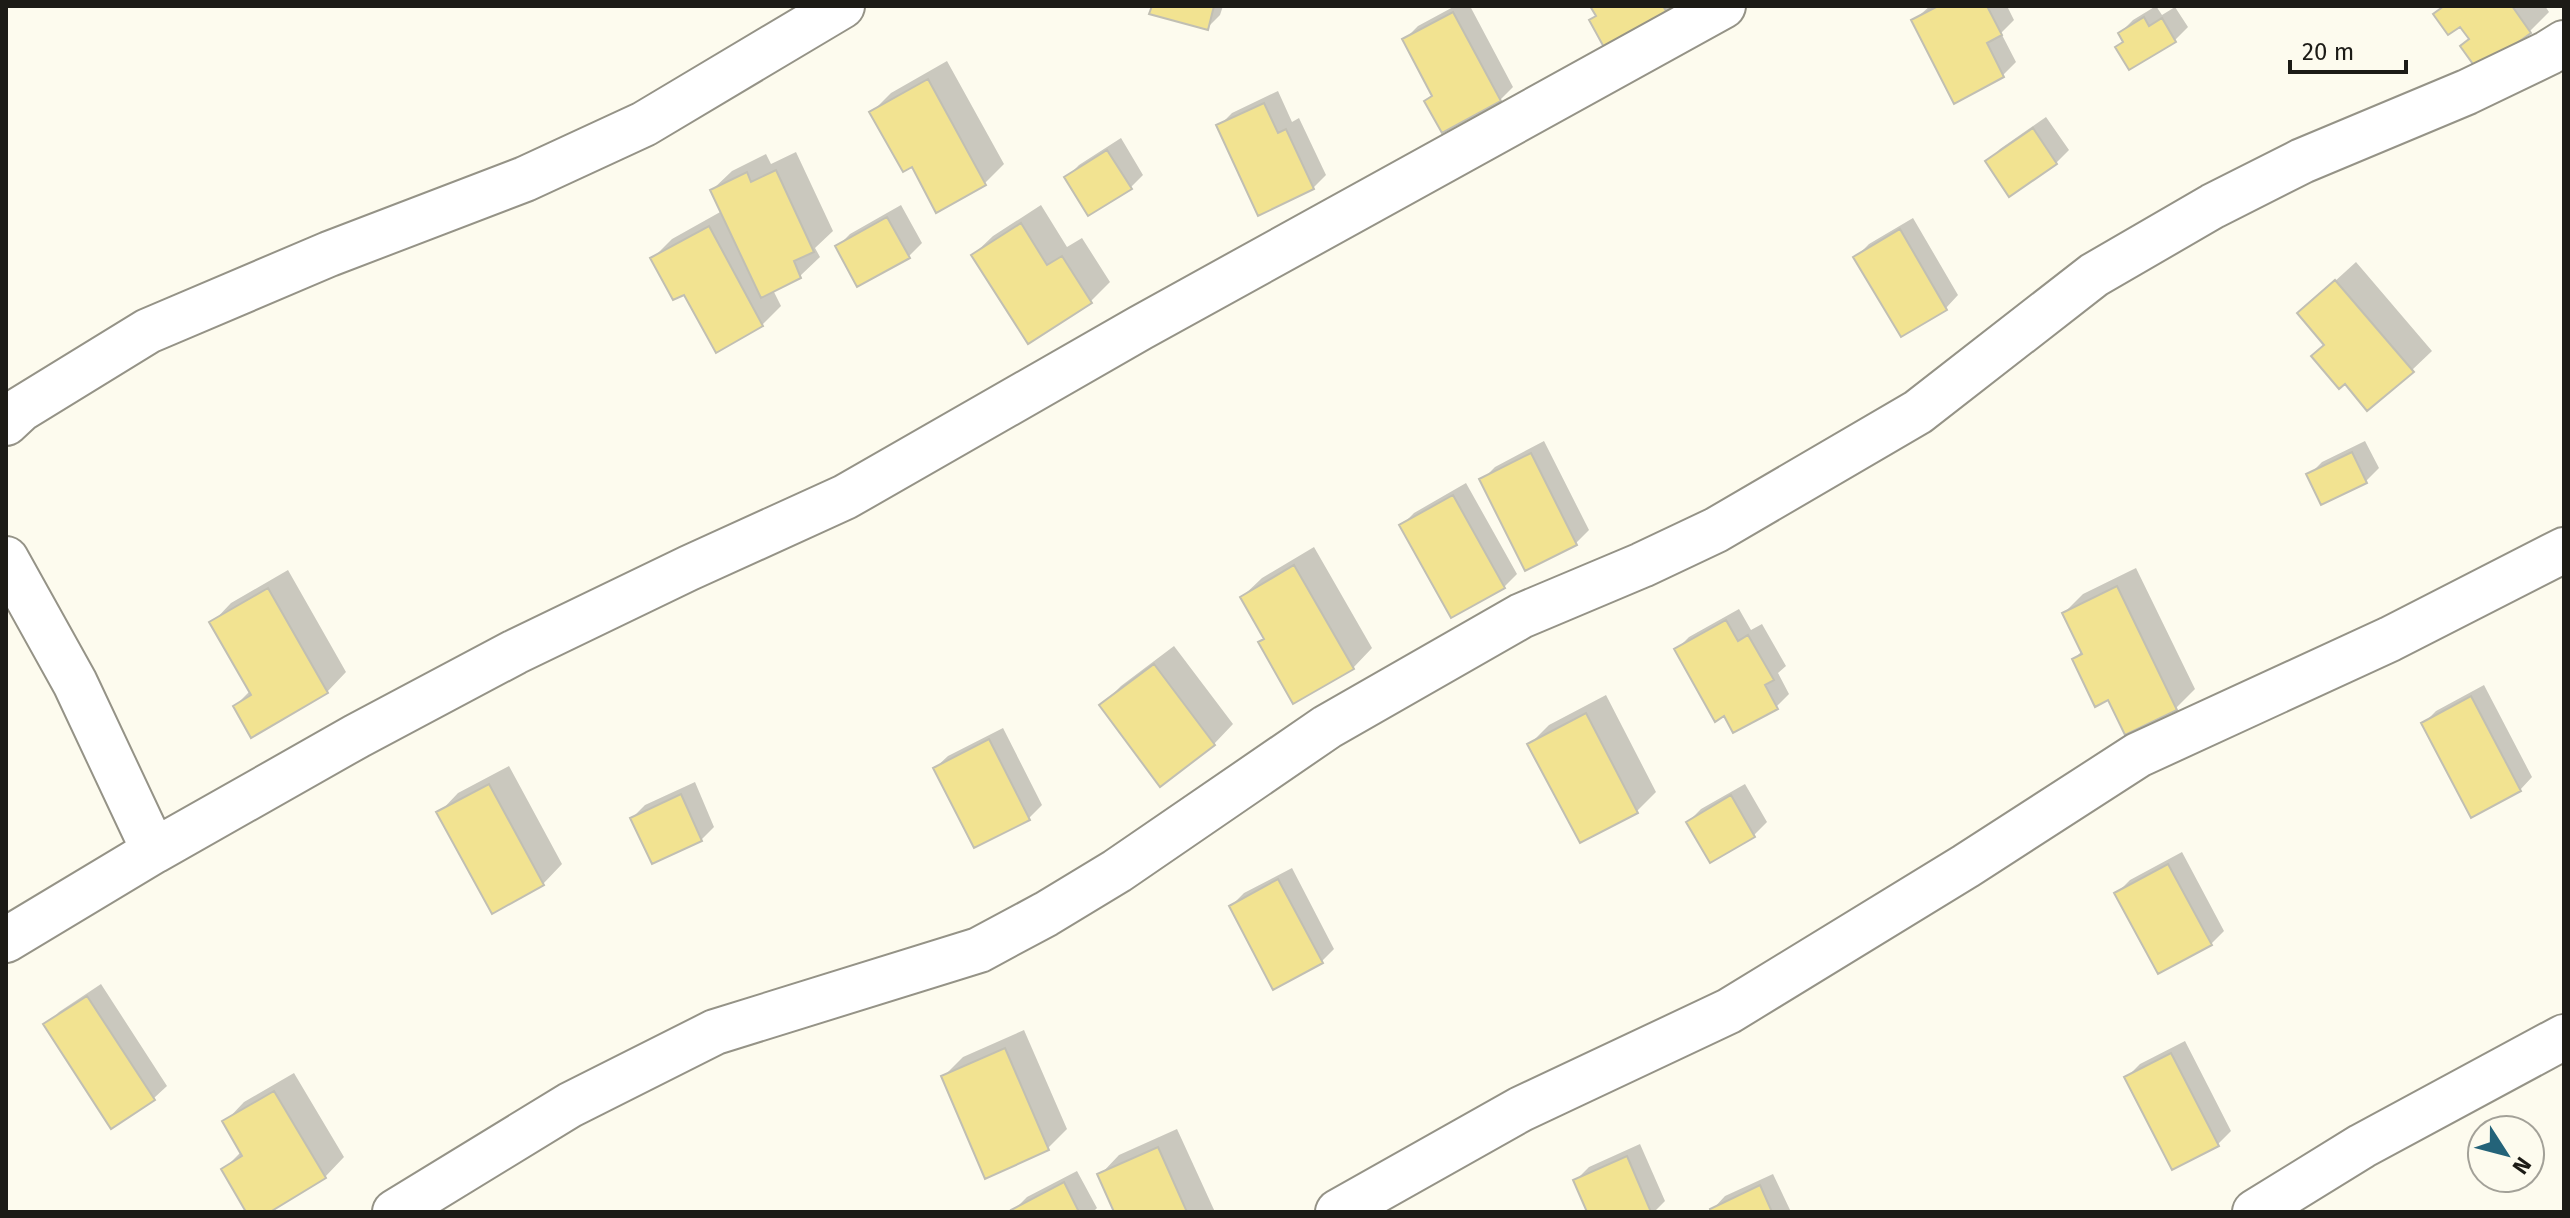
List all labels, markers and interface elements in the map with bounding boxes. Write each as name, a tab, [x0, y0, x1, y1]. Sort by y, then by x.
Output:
scale bar	[2290, 24, 2406, 74]
text: 20 m	[2302, 38, 2354, 66]
north arrow	[2466, 1114, 2546, 1194]
text: N	[2507, 1152, 2537, 1179]

